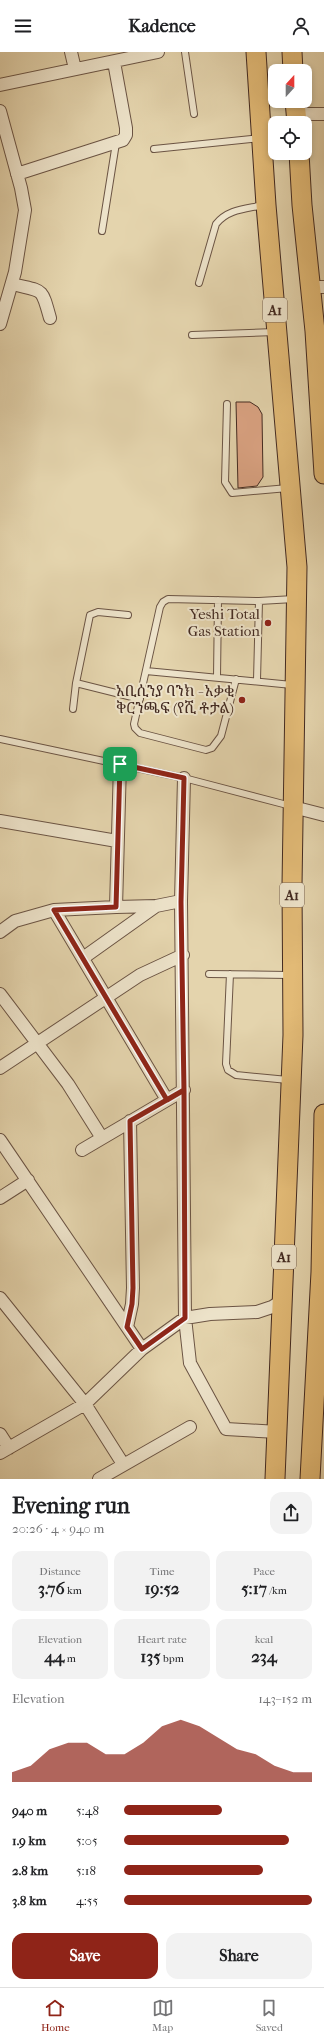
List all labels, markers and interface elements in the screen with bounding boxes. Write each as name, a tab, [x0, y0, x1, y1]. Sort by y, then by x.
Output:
icon: menu	[12, 15, 34, 37]
icon: person	[290, 15, 312, 37]
text: Kadence	[128, 16, 196, 37]
north arrow	[268, 64, 312, 108]
map controls	[268, 64, 312, 160]
button: locate	[268, 116, 312, 160]
road number: A1	[263, 298, 287, 322]
place label: Yeshi Total Gas Station	[188, 605, 260, 640]
marker: Yeshi Total Gas Station	[263, 618, 273, 628]
place label: አቢሲንያ ባንክ - አቃቂ ቅርንጫፍ (የሺ ቶታል)	[116, 682, 235, 717]
marker: አቢሲንያ ባንክ - አቃቂ ቅርንጫፍ (የሺ ቶታል)	[237, 695, 247, 705]
pin	[103, 747, 137, 781]
icon: arrive	[109, 753, 131, 775]
road number: A1	[280, 883, 304, 907]
road number: A1	[272, 1245, 296, 1269]
button: share	[270, 1492, 312, 1534]
text: Evening run	[12, 1493, 130, 1519]
text: 20:26 · 4 × 940 m	[12, 1521, 104, 1536]
text: Distance	[39, 1565, 81, 1578]
text: Time	[150, 1565, 175, 1578]
text: Pace	[253, 1565, 275, 1578]
text: 3.76	[38, 1578, 65, 1598]
text: 19:52	[144, 1578, 180, 1598]
text: 5:17	[241, 1578, 267, 1598]
text: km	[65, 1584, 82, 1597]
text: /km	[267, 1584, 287, 1597]
text: Elevation	[38, 1633, 82, 1646]
text: Heart rate	[137, 1633, 187, 1646]
text: kcal	[255, 1633, 273, 1646]
text: 44	[44, 1646, 64, 1666]
text: 135	[140, 1646, 161, 1666]
text: 234	[251, 1646, 277, 1666]
text: m	[64, 1652, 76, 1665]
text: bpm	[161, 1652, 184, 1665]
text: Elevation	[12, 1691, 65, 1706]
text: 143–152 m	[258, 1691, 312, 1706]
text: 940 m	[12, 1803, 47, 1818]
text: 5:48	[76, 1803, 99, 1818]
text: 1.9 km	[12, 1833, 46, 1848]
text: 5:05	[76, 1833, 98, 1848]
text: 2.8 km	[12, 1863, 48, 1878]
text: 5:18	[76, 1863, 96, 1878]
text: 3.8 km	[12, 1893, 47, 1908]
text: 4:55	[76, 1893, 98, 1908]
button: Save	[12, 1933, 158, 1979]
button: Share	[166, 1933, 312, 1979]
tab: Home	[41, 1997, 70, 2034]
tab: Map	[152, 1997, 174, 2034]
tab: Saved	[256, 1997, 283, 2034]

